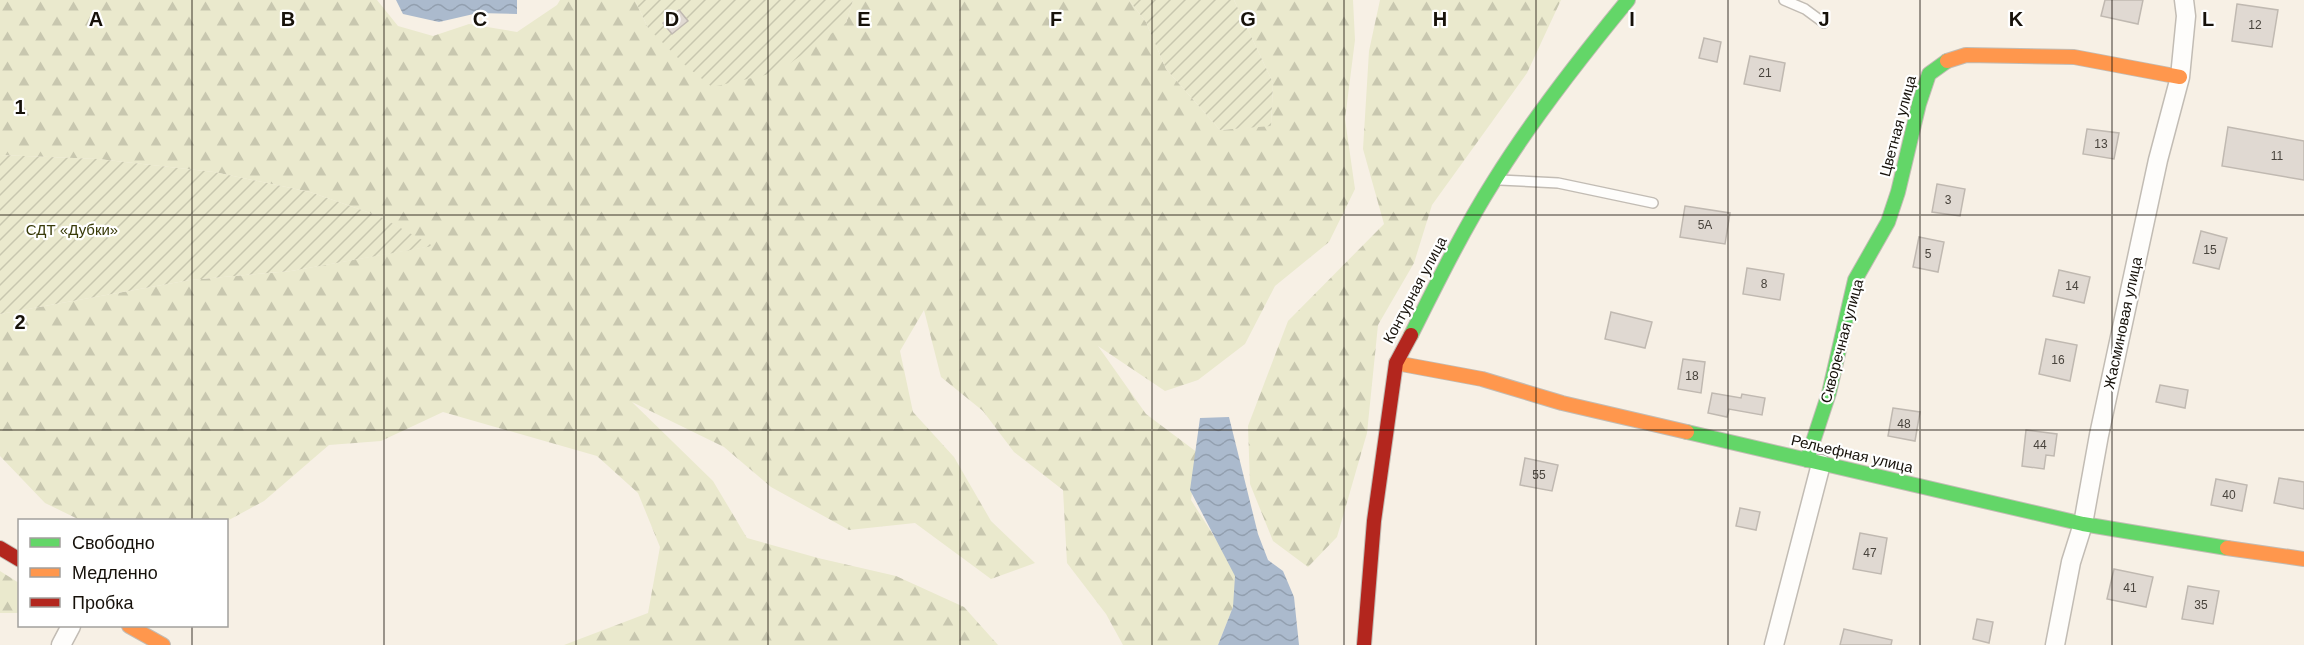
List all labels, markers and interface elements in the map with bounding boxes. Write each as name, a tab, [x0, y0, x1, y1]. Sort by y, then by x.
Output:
text: A	[89, 8, 103, 30]
text: B	[281, 8, 295, 30]
text: C	[473, 8, 487, 30]
text: D	[665, 8, 679, 30]
text: E	[857, 8, 871, 30]
text: F	[1050, 8, 1062, 30]
text: G	[1240, 8, 1256, 30]
text: H	[1433, 8, 1447, 30]
text: I	[1629, 8, 1635, 30]
text: J	[1818, 8, 1830, 30]
text: K	[2009, 8, 2024, 30]
text: L	[2202, 8, 2214, 30]
house number: 12	[2248, 18, 2262, 32]
house number: 21	[1758, 66, 1772, 80]
street label: Цветная улица	[1876, 73, 1919, 178]
text: 1	[14, 96, 26, 118]
house number: 13	[2094, 137, 2108, 151]
house number: 11	[2271, 149, 2284, 163]
house number: 3	[1945, 193, 1952, 207]
house number: 5А	[1698, 218, 1712, 232]
park label: СДТ «Дубки»	[26, 221, 118, 238]
street label: Контурная улица	[1379, 233, 1450, 346]
house number: 15	[2203, 243, 2217, 257]
house number: 5	[1925, 247, 1932, 261]
street label: Жасминовая улица	[2100, 255, 2145, 391]
street label: Скворечная улица	[1817, 276, 1866, 405]
house number: 8	[1761, 277, 1768, 291]
house number: 14	[2065, 279, 2079, 293]
text: 2	[14, 311, 26, 333]
house number: 16	[2051, 353, 2065, 367]
house number: 18	[1685, 369, 1699, 383]
house number: 48	[1897, 417, 1911, 431]
street label: Рельефная улица	[1790, 431, 1915, 476]
house number: 44	[2033, 438, 2047, 452]
house number: 55	[1532, 468, 1546, 482]
house number: 40	[2222, 488, 2236, 502]
legend	[18, 519, 228, 627]
text: Свободно	[72, 533, 155, 553]
house number: 47	[1863, 546, 1877, 560]
text: Медленно	[72, 563, 158, 583]
house number: 41	[2123, 581, 2137, 595]
text: Пробка	[72, 593, 135, 613]
house number: 35	[2194, 598, 2208, 612]

